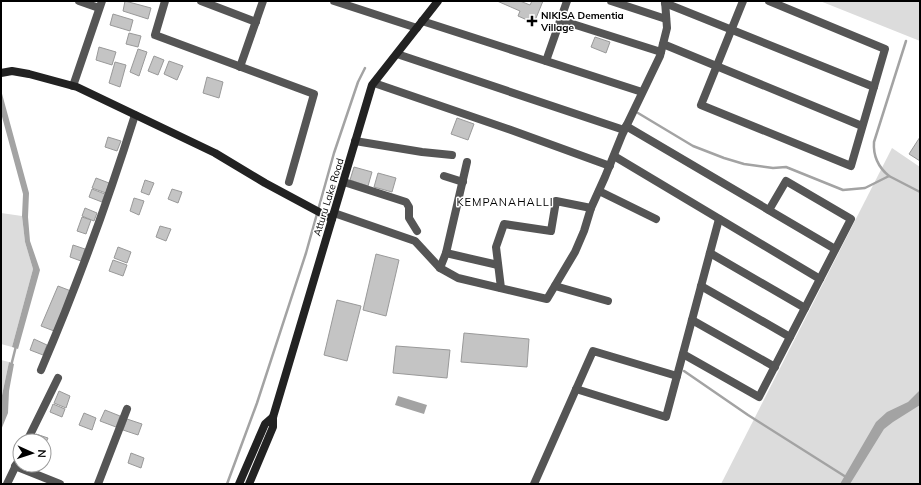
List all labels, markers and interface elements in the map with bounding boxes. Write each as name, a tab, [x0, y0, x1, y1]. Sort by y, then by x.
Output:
place label: NIKISA Dementia Village	[540, 9, 624, 34]
marker: NIKISA Dementia Village	[526, 15, 538, 27]
street label: Atturu Lake Road	[310, 157, 347, 238]
district label: KEMPANAHALLI	[457, 195, 554, 209]
north arrow	[12, 433, 52, 473]
text: N	[35, 449, 49, 458]

